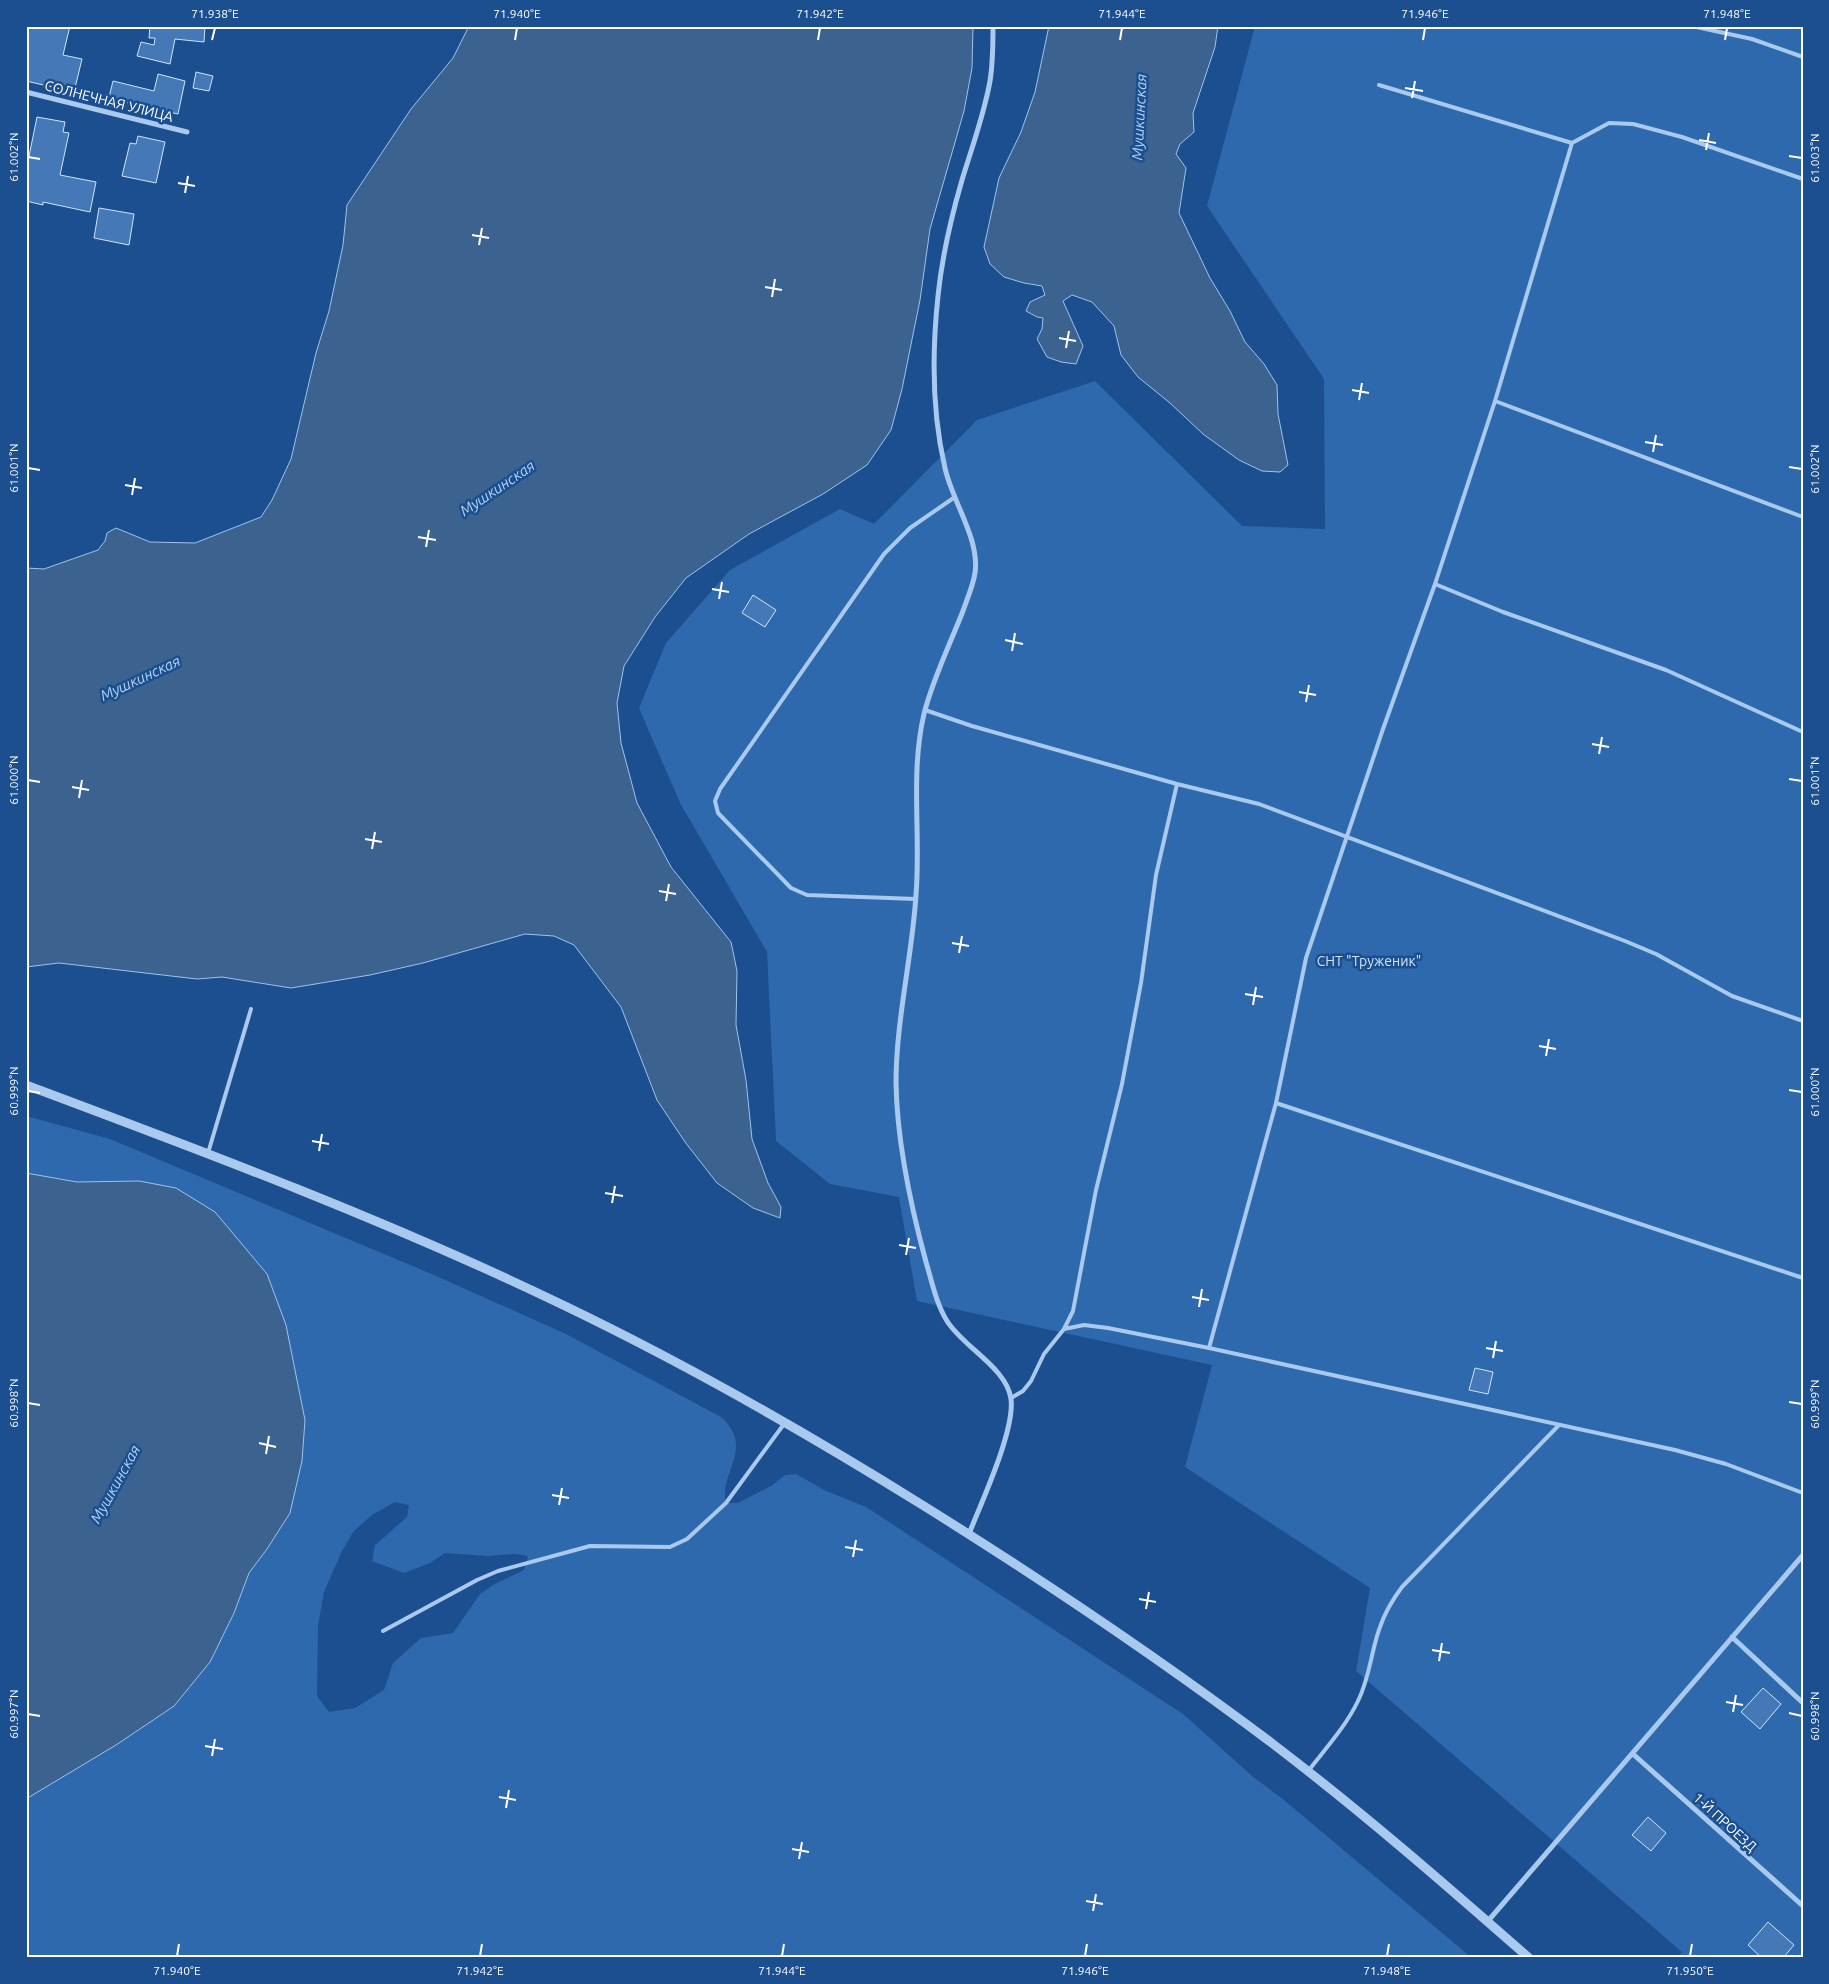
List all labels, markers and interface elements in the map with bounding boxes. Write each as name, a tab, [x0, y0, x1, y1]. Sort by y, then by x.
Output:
text: 71.938°E	[191, 7, 239, 20]
text: 71.940°E	[493, 7, 541, 20]
text: 71.942°E	[796, 7, 844, 20]
text: 71.944°E	[1098, 7, 1146, 20]
text: 71.946°E	[1401, 7, 1449, 20]
text: 71.948°E	[1703, 7, 1751, 20]
water label: Мушкинская	[1128, 73, 1150, 161]
street label: СОЛНЕЧНАЯ УЛИЦА	[43, 77, 175, 125]
text: 61.002°N	[7, 132, 20, 182]
text: 61.003°N	[1808, 133, 1821, 183]
text: 61.001°N	[7, 443, 20, 493]
text: 61.002°N	[1808, 444, 1821, 494]
water label: Мушкинская	[456, 457, 538, 519]
water label: Мушкинская	[97, 652, 183, 704]
text: 61.000°N	[7, 755, 20, 805]
text: 61.001°N	[1808, 756, 1821, 806]
park label: СНТ "Труженик"	[1317, 953, 1421, 969]
text: 60.999°N	[7, 1066, 20, 1116]
text: 61.000°N	[1808, 1067, 1821, 1117]
text: 60.998°N	[7, 1378, 20, 1428]
text: 60.999°N	[1808, 1379, 1821, 1429]
water label: Мушкинская	[87, 1442, 144, 1526]
text: 60.997°N	[7, 1689, 20, 1739]
text: 60.998°N	[1808, 1691, 1821, 1741]
street label: 1-Й ПРОЕЗД	[1690, 1789, 1761, 1855]
text: 71.940°E	[153, 1964, 201, 1977]
text: 71.942°E	[456, 1964, 504, 1977]
text: 71.944°E	[758, 1964, 806, 1977]
text: 71.946°E	[1061, 1964, 1109, 1977]
text: 71.948°E	[1363, 1964, 1411, 1977]
text: 71.950°E	[1666, 1964, 1714, 1977]

